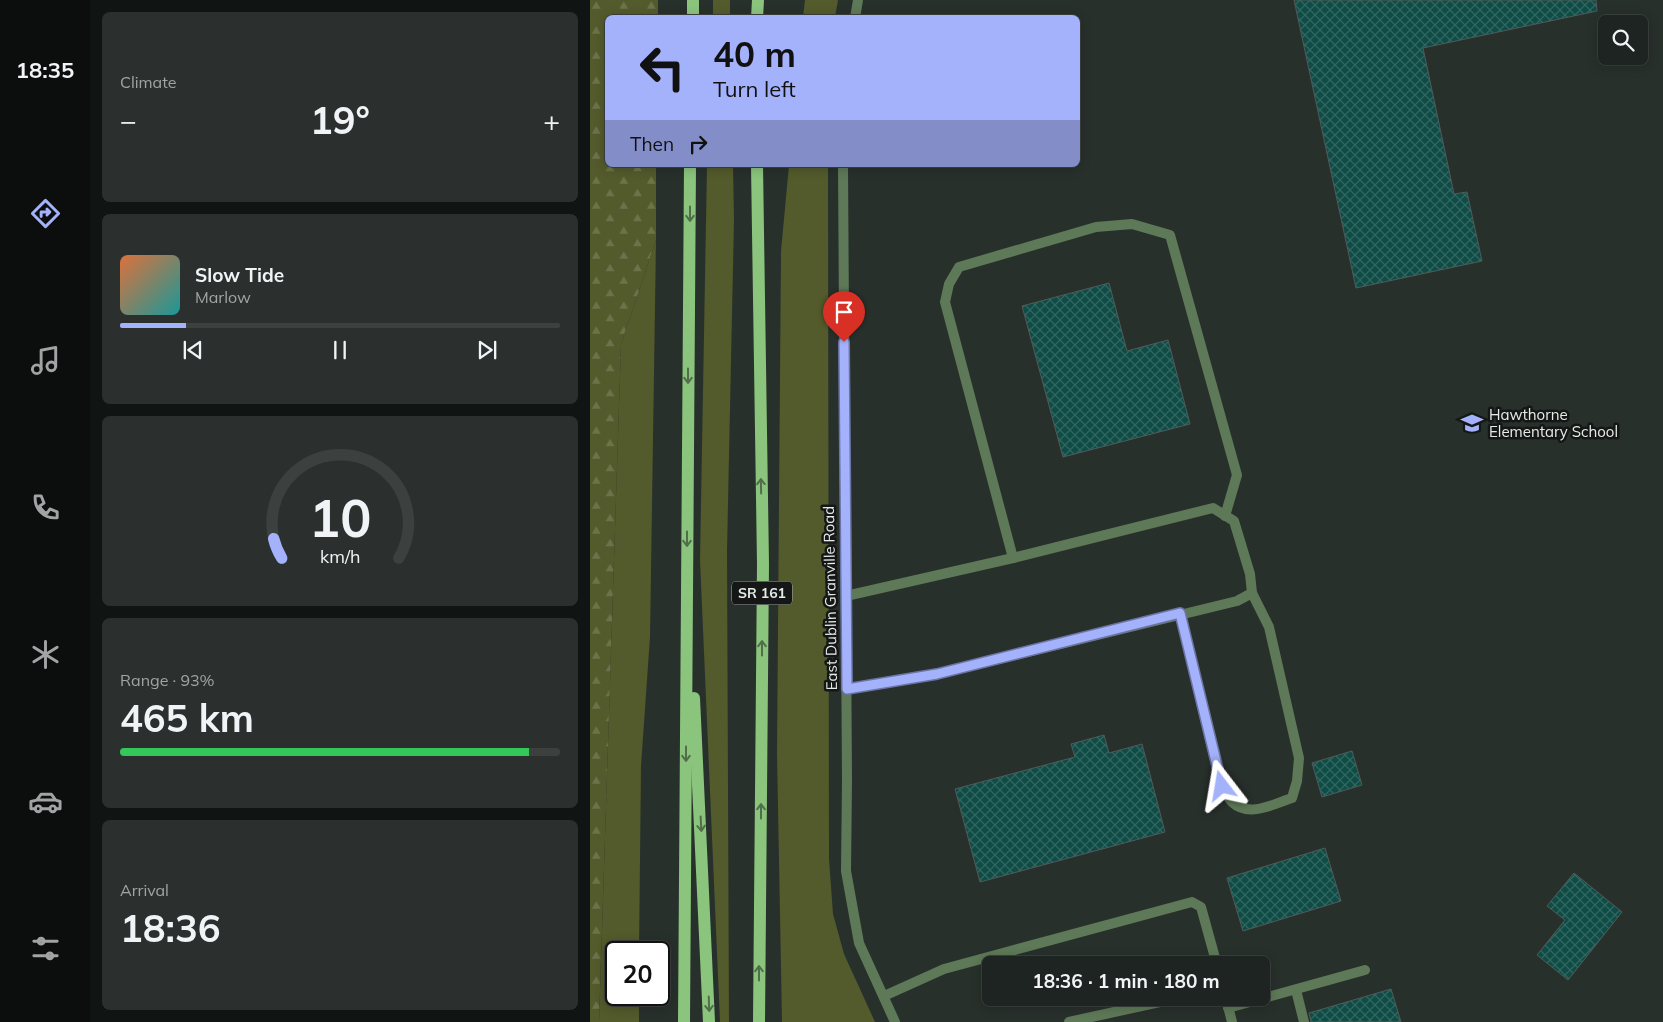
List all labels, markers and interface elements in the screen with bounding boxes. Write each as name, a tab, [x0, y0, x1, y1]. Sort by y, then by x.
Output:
map controls	[1598, 15, 1648, 65]
button: search	[1598, 15, 1648, 65]
text: 40 m	[713, 32, 796, 76]
icon: left	[630, 35, 695, 100]
text: 18:35	[16, 56, 74, 84]
text: Climate	[120, 72, 176, 92]
text: Turn left	[713, 75, 796, 103]
text: 19°	[310, 96, 370, 144]
text: −	[120, 103, 137, 138]
text: +	[543, 103, 560, 138]
icon: right	[684, 130, 712, 158]
text: Then	[630, 132, 674, 156]
icon: directions	[28, 196, 63, 231]
one-way arrow	[685, 205, 695, 221]
text: Slow Tide	[195, 263, 284, 287]
text: Marlow	[195, 287, 251, 307]
pin	[823, 291, 865, 342]
icon: arrive	[830, 298, 858, 326]
icon: previous	[179, 336, 207, 364]
icon: pause	[326, 336, 354, 364]
icon: next	[473, 336, 501, 364]
icon: music	[28, 343, 63, 378]
one-way arrow	[684, 368, 693, 384]
place label: Hawthorne Elementary School	[1489, 405, 1618, 441]
school or university icon: Hawthorne Elementary School	[1459, 410, 1485, 436]
one-way arrow	[757, 478, 766, 494]
text: 10	[309, 485, 371, 550]
icon: phone	[28, 490, 63, 525]
street label: East Dublin Granville Road	[819, 506, 841, 690]
one-way arrow	[682, 530, 692, 546]
text: km/h	[320, 545, 360, 567]
road number: SR 161	[732, 582, 792, 604]
icon: climate	[28, 637, 63, 672]
one-way arrow	[757, 641, 767, 657]
text: Range · 93%	[120, 670, 215, 690]
text: 465 km	[120, 694, 254, 742]
one-way arrow	[681, 745, 691, 761]
position arrow	[1195, 759, 1247, 811]
icon: car	[28, 784, 63, 819]
one-way arrow	[756, 803, 766, 820]
one-way arrow	[696, 816, 705, 832]
text: Arrival	[120, 880, 169, 900]
text: 18:36	[120, 904, 221, 952]
icon: filters	[28, 931, 63, 966]
speed limit sign: 20	[605, 941, 670, 1006]
one-way arrow	[755, 966, 764, 982]
text: 18:36 · 1 min · 180 m	[1032, 969, 1220, 993]
one-way arrow	[704, 996, 713, 1012]

